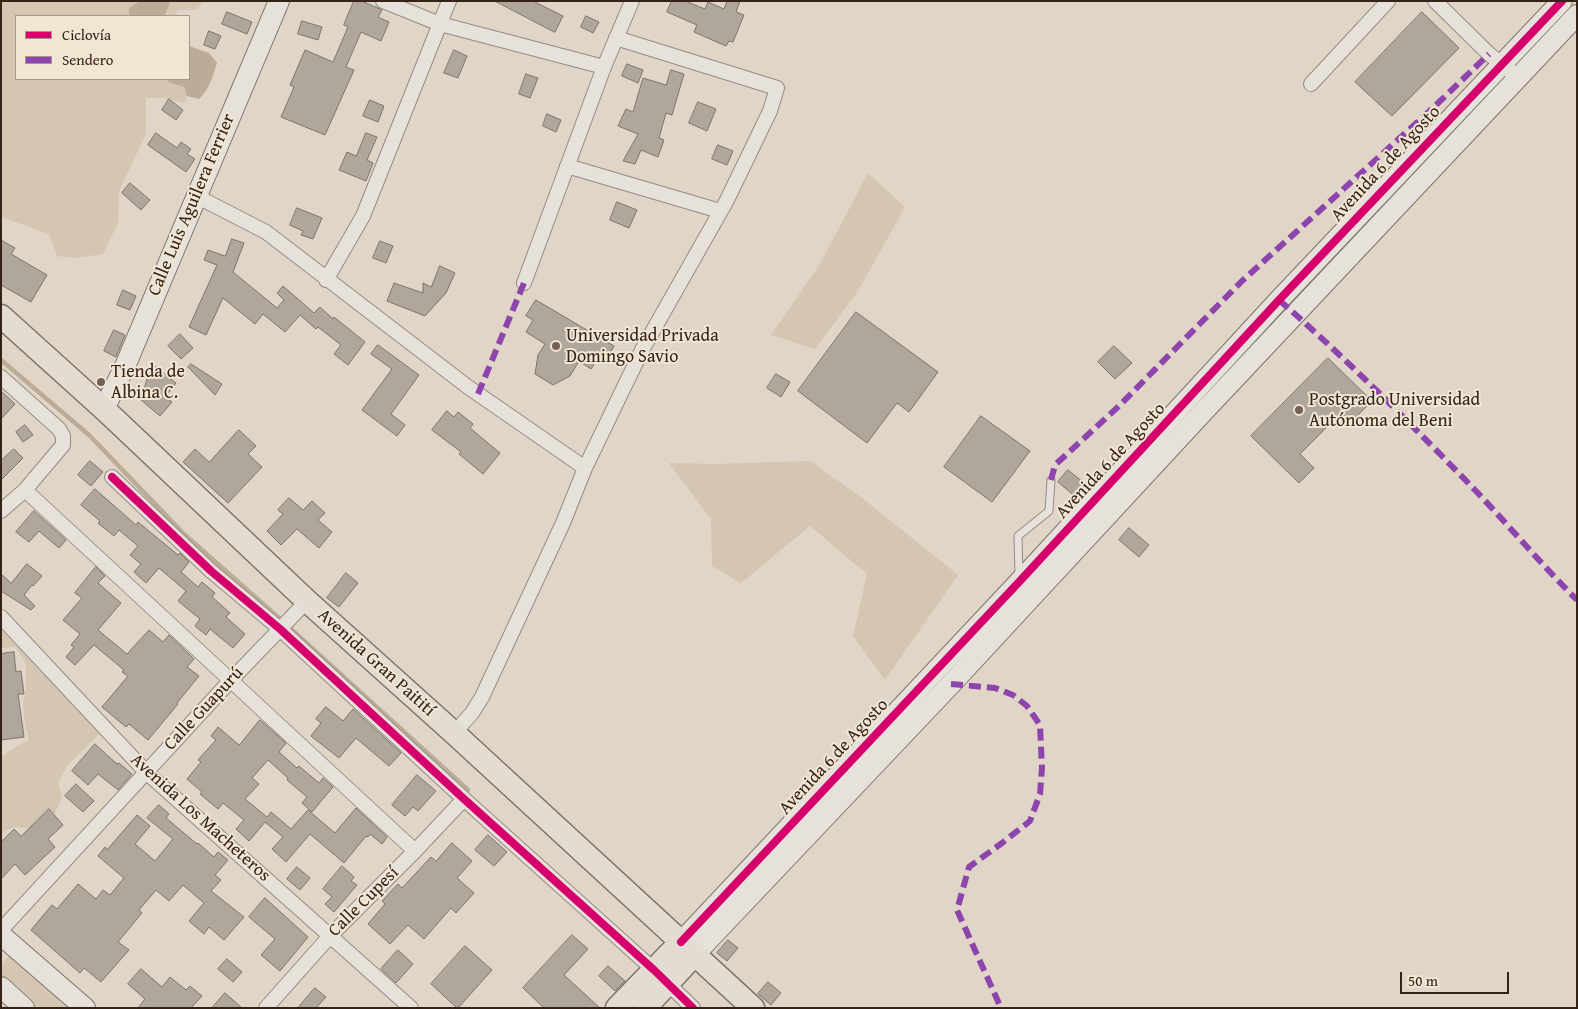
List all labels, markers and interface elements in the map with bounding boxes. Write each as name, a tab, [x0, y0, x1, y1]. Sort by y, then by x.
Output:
legend	[15, 15, 190, 80]
text: Ciclovía	[62, 24, 111, 45]
text: Sendero	[62, 49, 113, 70]
street label: Avenida 6 de Agosto	[1327, 102, 1445, 226]
street label: Calle Luis Aguilera Ferrier	[144, 111, 240, 299]
place label: Universidad Privada Domingo Savio	[566, 325, 719, 368]
marker: Universidad Privada Domingo Savio	[550, 340, 562, 352]
place label: Tienda de Albina C.	[111, 361, 185, 404]
marker: Tienda de Albina C.	[95, 376, 107, 388]
place label: Postgrado Universidad Autónoma del Beni	[1309, 389, 1480, 432]
street label: Avenida 6 de Agosto	[1052, 399, 1170, 523]
marker: Postgrado Universidad Autónoma del Beni	[1293, 404, 1305, 416]
street label: Avenida Gran Paitití	[313, 605, 439, 721]
street label: Calle Guapurú	[160, 663, 248, 755]
street label: Avenida 6 de Agosto	[775, 695, 893, 819]
street label: Avenida Los Macheteros	[125, 749, 275, 887]
street label: Calle Cupesí	[324, 862, 404, 942]
scale bar	[1403, 962, 1512, 994]
text: 50 m	[1408, 970, 1438, 991]

